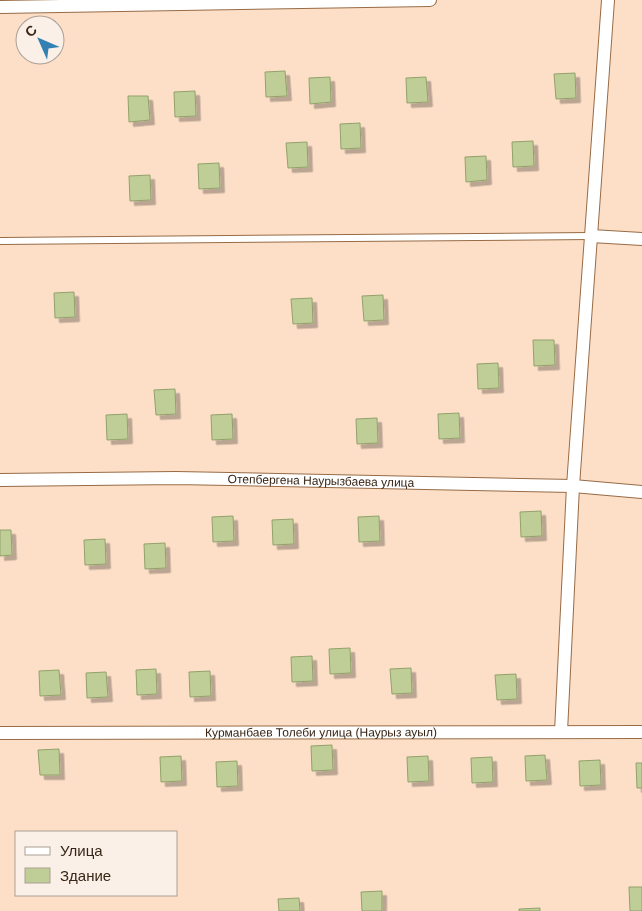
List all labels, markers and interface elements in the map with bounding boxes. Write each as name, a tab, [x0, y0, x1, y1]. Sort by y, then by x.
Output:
north arrow	[15, 15, 65, 65]
text: С	[22, 22, 40, 40]
street label: Отепбергена Наурызбаева улица	[228, 472, 415, 490]
street label: Курманбаев Толеби улица (Наурыз ауыл)	[205, 725, 437, 740]
legend	[15, 831, 178, 896]
text: Улица	[60, 842, 103, 859]
text: Здание	[60, 867, 111, 884]

